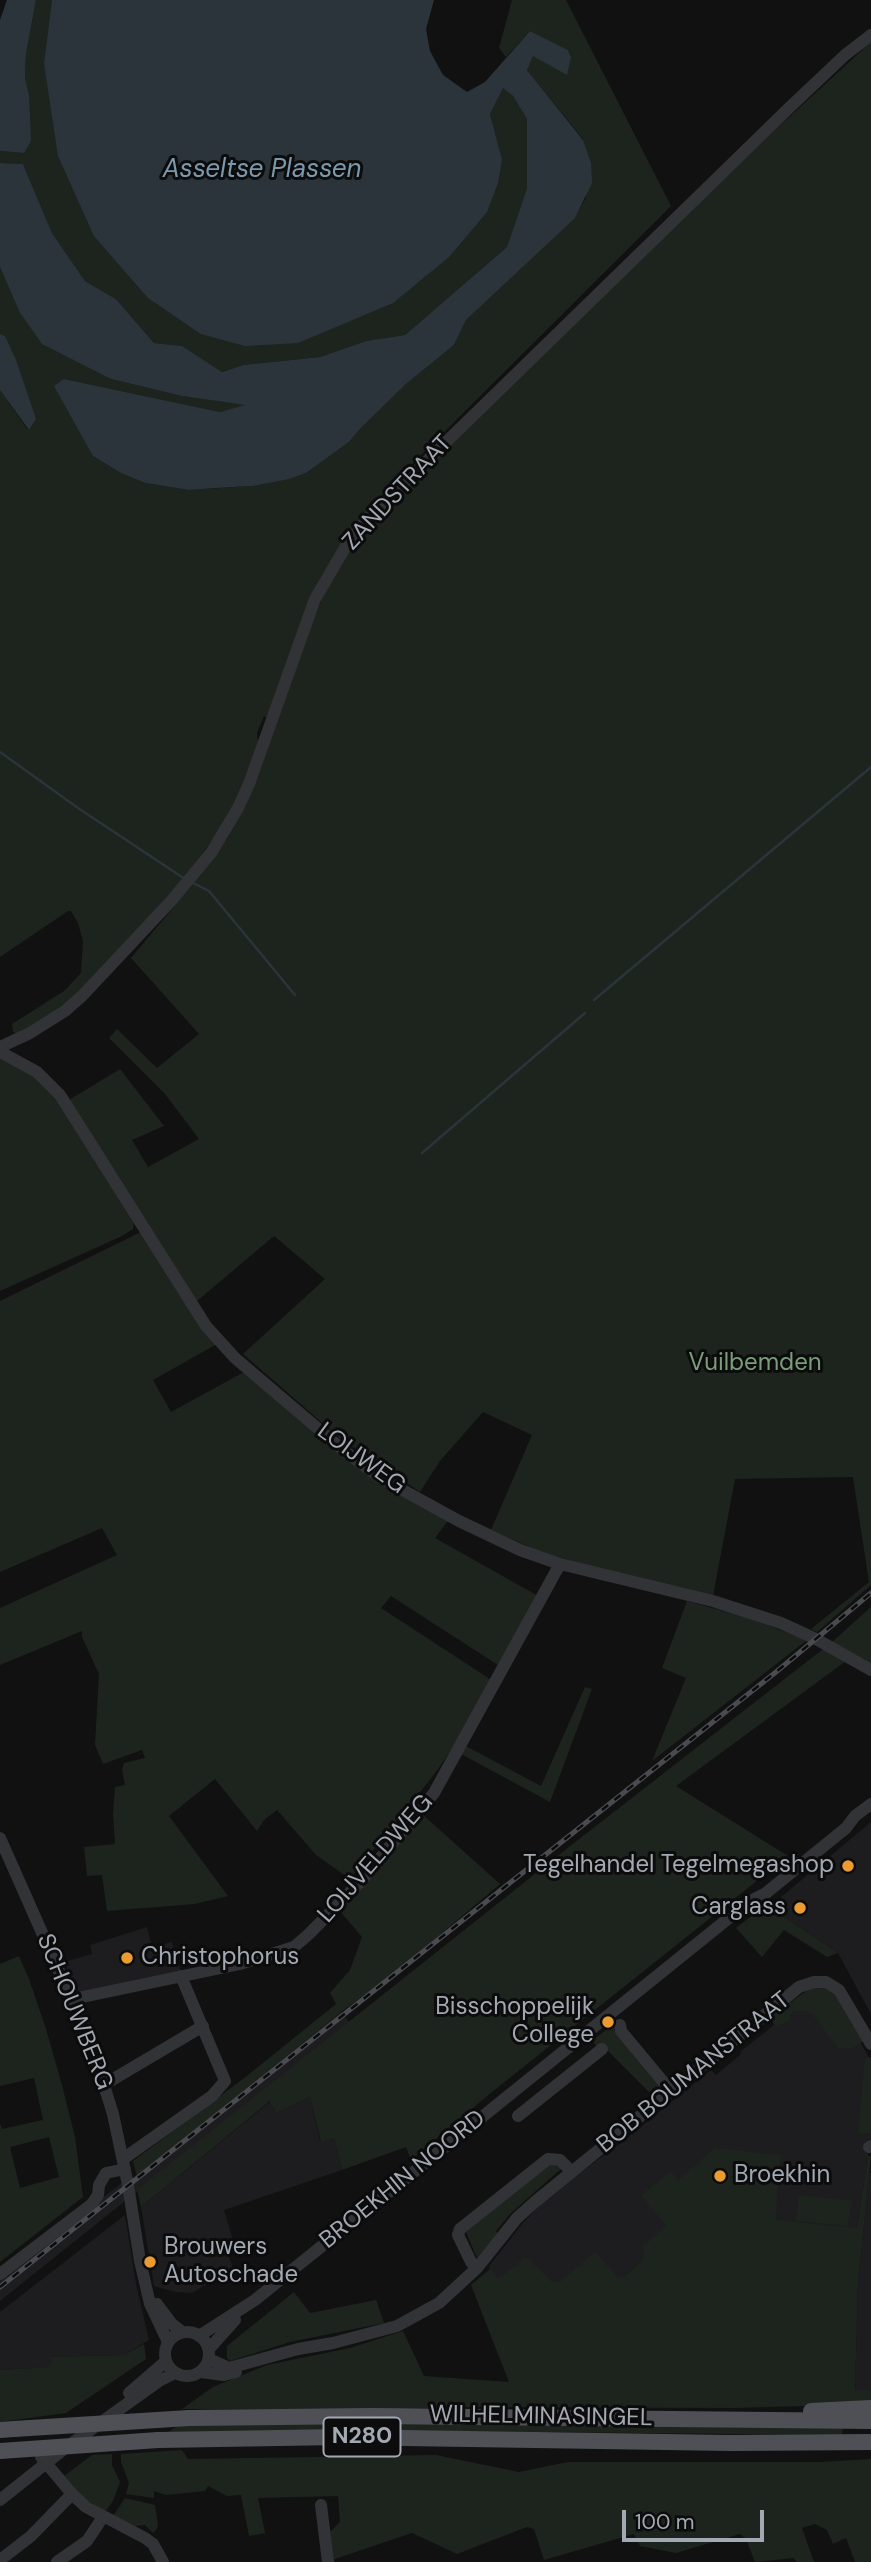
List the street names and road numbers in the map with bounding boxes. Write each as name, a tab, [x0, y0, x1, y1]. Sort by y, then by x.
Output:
street label: ZANDSTRAAT	[337, 430, 459, 556]
street label: LOIJWEG	[311, 1417, 411, 1501]
street label: LOIJVELDWEG	[312, 1789, 440, 1929]
street label: SCHOUWBERG	[30, 1930, 118, 2094]
street label: BOB BOUMANSTRAAT	[592, 1986, 796, 2160]
street label: BROEKHIN NOORD	[315, 2105, 491, 2255]
street label: WILHELMINASINGEL	[429, 2401, 653, 2433]
road number: N280	[324, 2418, 400, 2456]

